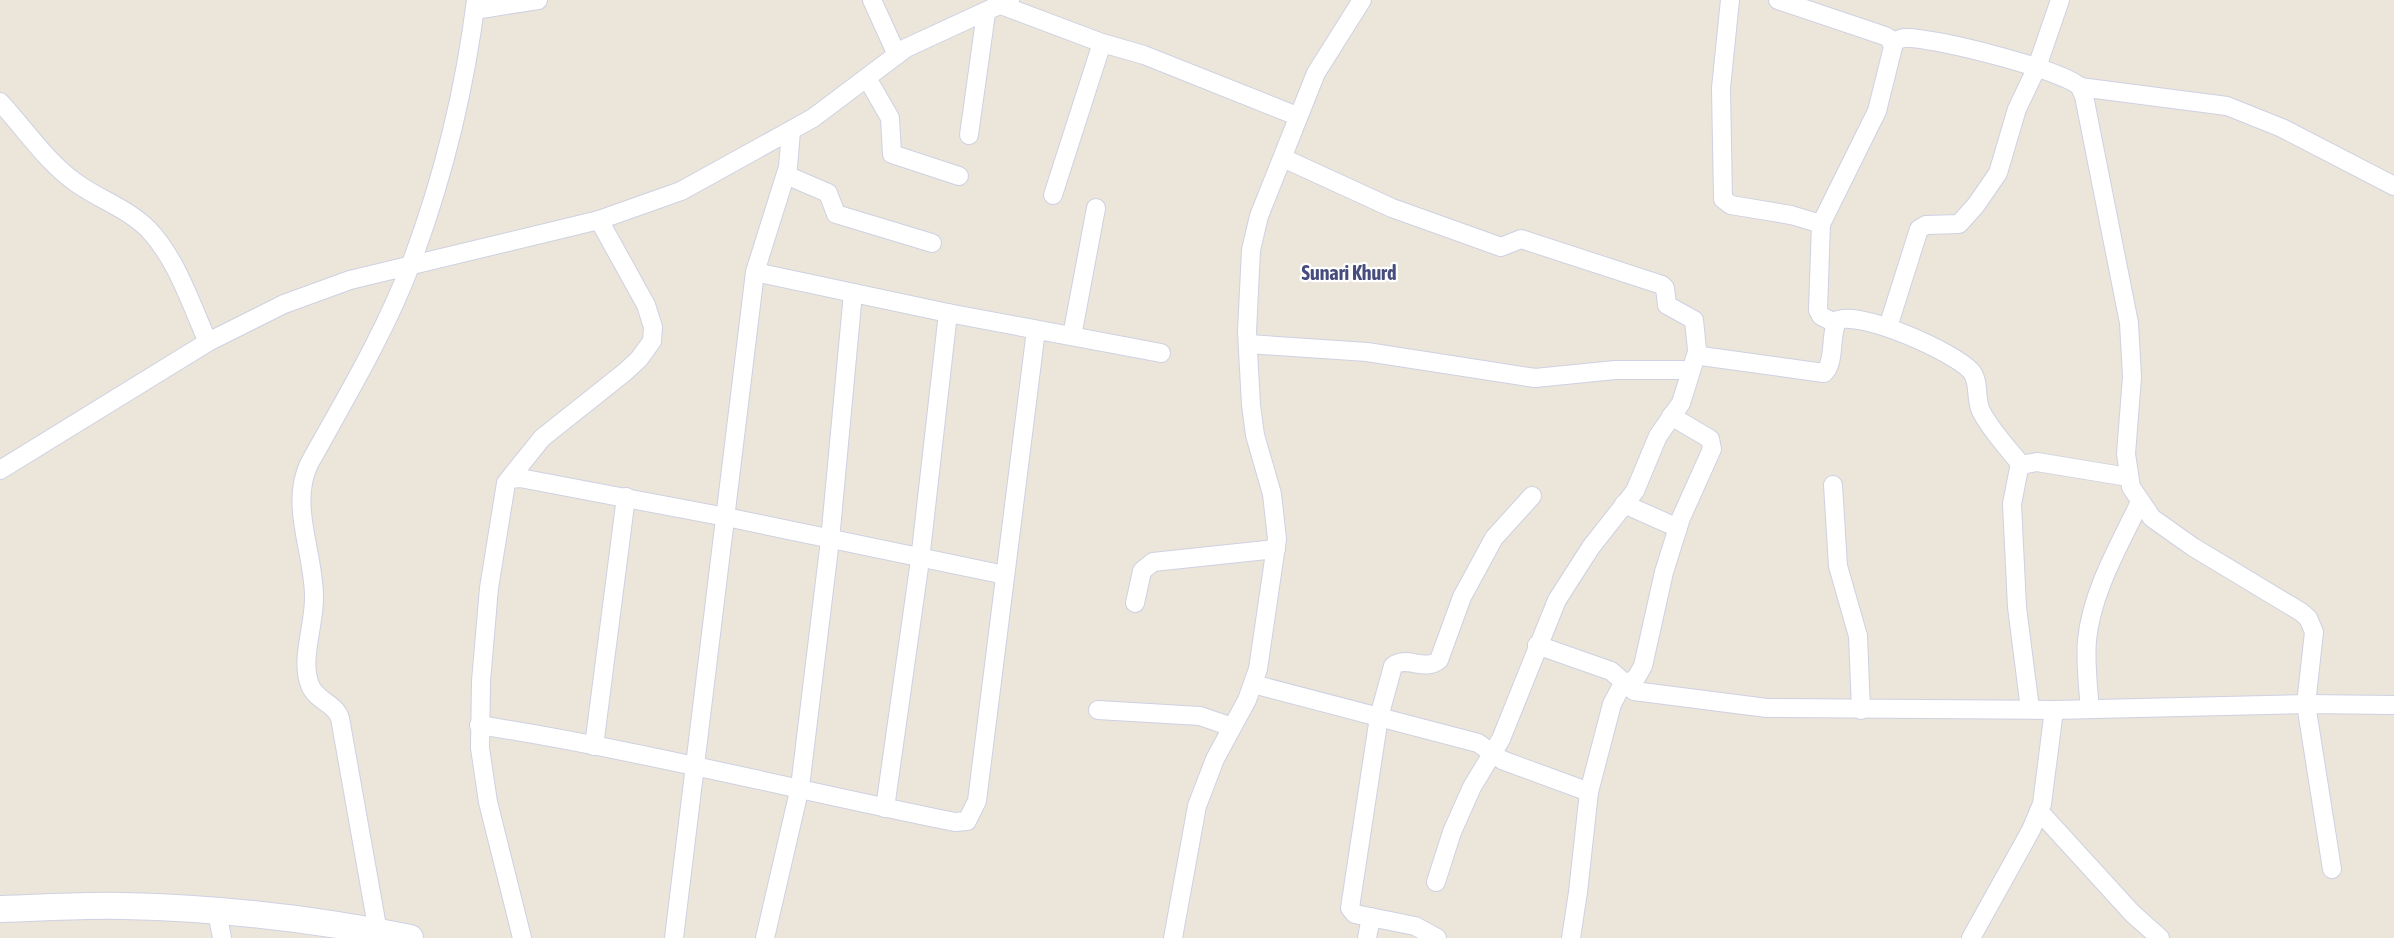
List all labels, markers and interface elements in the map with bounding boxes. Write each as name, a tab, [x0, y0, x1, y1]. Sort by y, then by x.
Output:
district label: Sunari Khurd	[1302, 261, 1396, 284]

